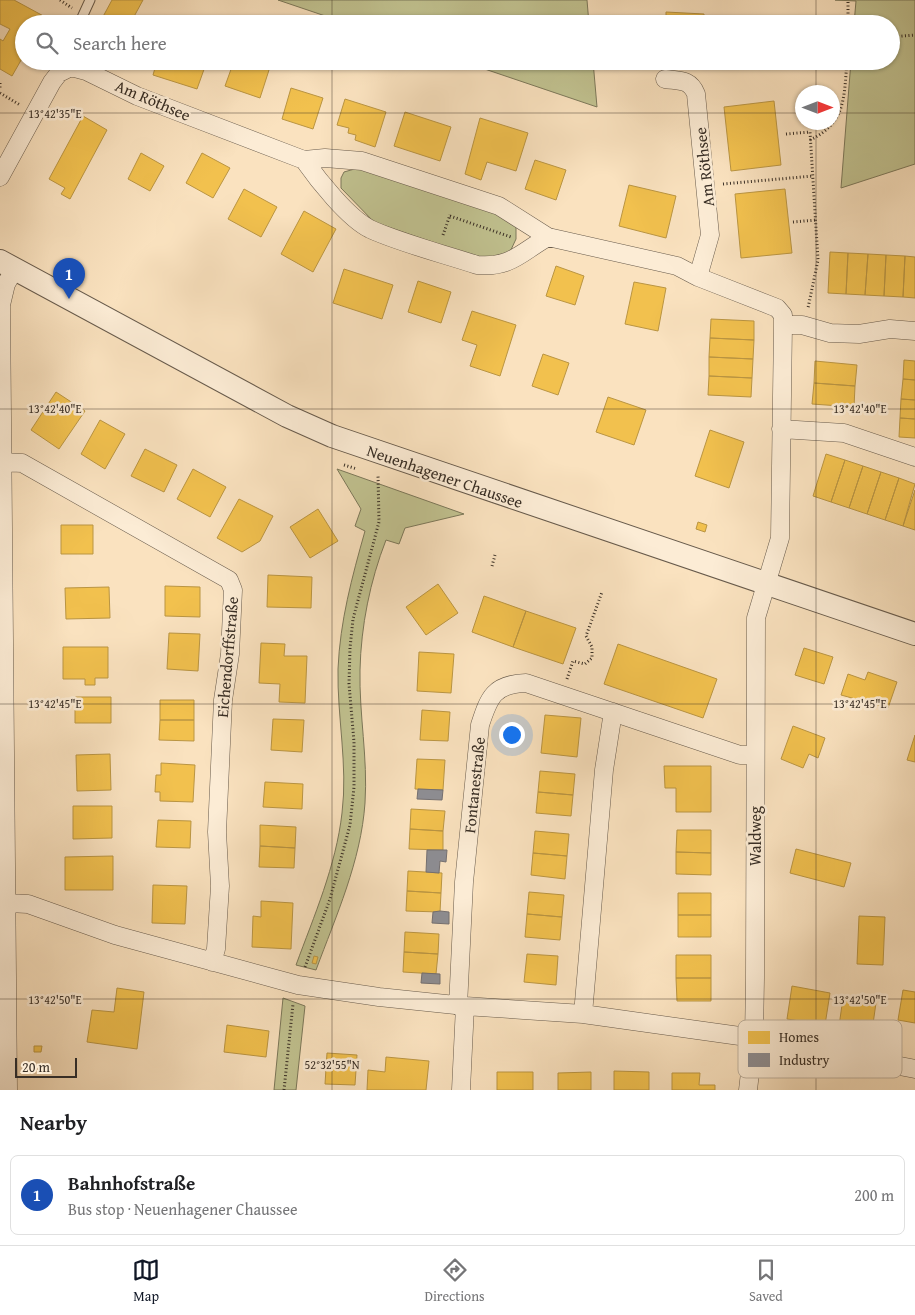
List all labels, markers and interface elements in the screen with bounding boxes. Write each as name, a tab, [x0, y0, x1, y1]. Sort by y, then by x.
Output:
search box	[15, 15, 900, 70]
icon: search	[33, 29, 61, 57]
text: Search here	[73, 29, 167, 57]
street label: Am Röthsee	[112, 73, 194, 127]
north arrow	[795, 85, 840, 130]
text: 13°42'35"E	[28, 105, 82, 122]
street label: Am Röthsee	[688, 126, 720, 208]
pin: 1	[53, 258, 85, 299]
text: 13°42'40"E	[28, 400, 82, 417]
text: 13°42'40"E	[833, 400, 887, 417]
street label: Neuenhagener Chaussee	[364, 438, 526, 514]
street label: Eichendorffstraße	[210, 596, 244, 718]
text: 13°42'45"E	[28, 695, 82, 712]
text: 13°42'45"E	[833, 695, 887, 712]
your location	[499, 722, 525, 748]
street label: Fontanestraße	[457, 736, 491, 834]
street label: Waldweg	[743, 806, 767, 866]
text: 13°42'50"E	[28, 991, 82, 1008]
text: 13°42'50"E	[833, 991, 887, 1008]
legend	[738, 1020, 902, 1078]
text: Homes	[779, 1027, 819, 1047]
text: Industry	[779, 1050, 829, 1070]
scale bar	[15, 1055, 78, 1078]
text: 52°32'55"N	[304, 1056, 360, 1073]
text: 20 m	[22, 1057, 50, 1077]
text: Nearby	[20, 1107, 87, 1138]
text: Bahnhofstraße	[68, 1169, 195, 1197]
text: 1	[33, 1183, 41, 1207]
text: 200 m	[854, 1183, 894, 1207]
text: Bus stop · Neuenhagener Chaussee	[68, 1197, 297, 1221]
tab: Map	[132, 1256, 160, 1306]
tab: Directions	[424, 1256, 485, 1306]
tab: Saved	[749, 1256, 783, 1306]

